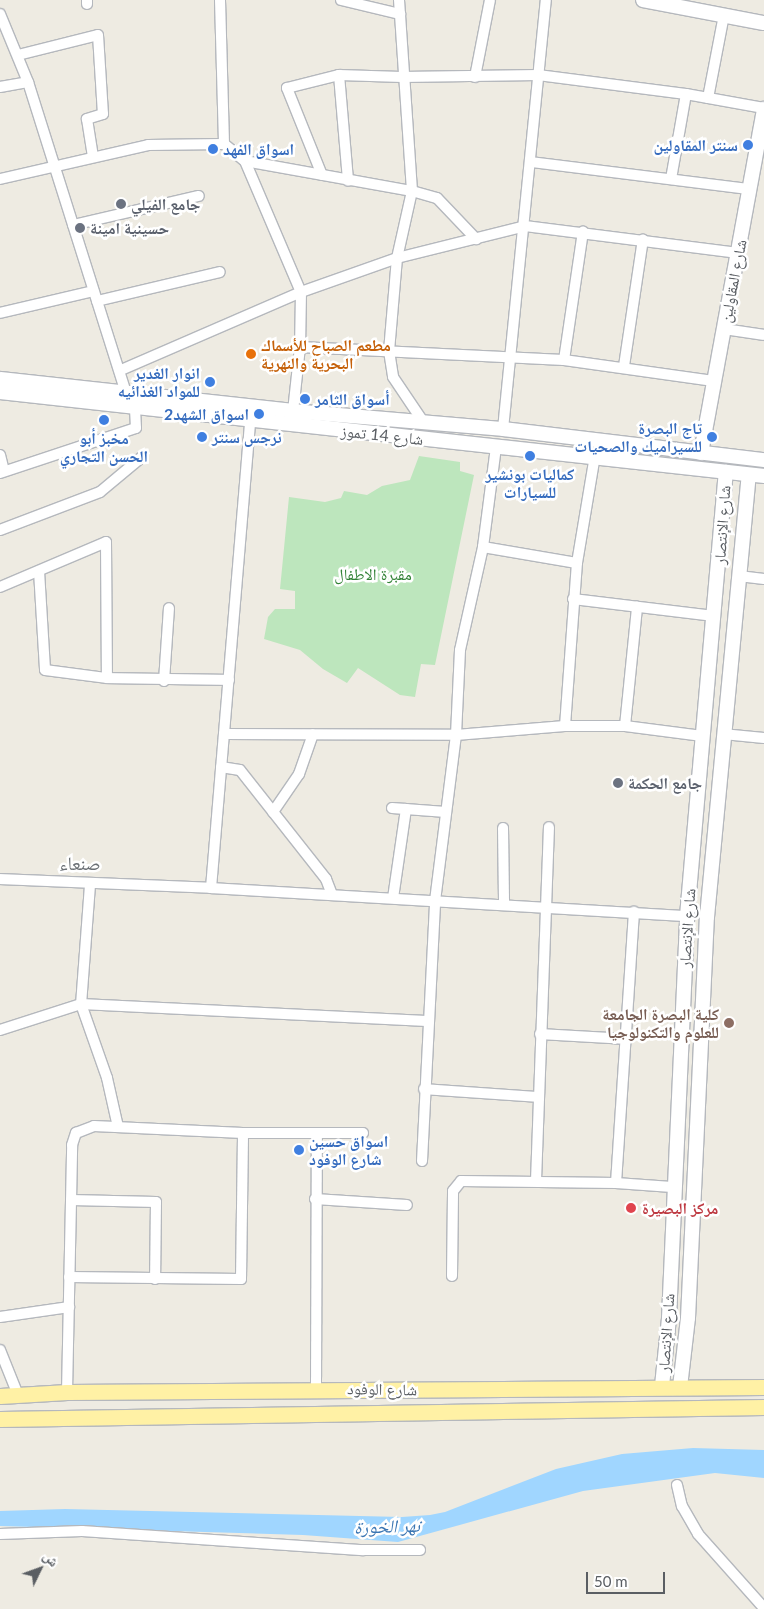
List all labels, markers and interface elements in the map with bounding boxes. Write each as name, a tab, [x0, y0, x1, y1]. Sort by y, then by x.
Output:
place label: سنتر المقاولين	[654, 135, 738, 155]
place label: اسواق الفهد	[223, 139, 294, 159]
marker: سنتر المقاولين	[742, 139, 754, 151]
marker: اسواق الفهد	[207, 143, 219, 155]
place label: جامع الفيلي	[131, 194, 200, 214]
marker: جامع الفيلي	[115, 198, 127, 210]
place label: حسينية امينة	[90, 218, 169, 238]
marker: حسينية امينة	[74, 222, 86, 234]
street label: شارع المقاولين	[716, 238, 750, 324]
place label: مطعم الصباح للأسماك البحرية والنهرية	[261, 335, 391, 373]
marker: مطعم الصباح للأسماك البحرية والنهرية	[245, 348, 257, 360]
place label: انوار الغدير للمواد الغذائيه	[118, 363, 200, 401]
marker: انوار الغدير للمواد الغذائيه	[204, 376, 216, 388]
place label: أسواق الثامر	[315, 389, 390, 409]
marker: أسواق الثامر	[299, 393, 311, 405]
place label: اسواق الشهد2	[164, 404, 249, 424]
marker: اسواق الشهد2	[253, 408, 265, 420]
marker: مخبز أبو الحسن التجاري	[98, 414, 110, 426]
place label: تاج البصرة للسيراميك والصحيات	[574, 418, 702, 456]
street label: شارع 14 تموز	[340, 421, 424, 449]
place label: نرجس سنتر	[212, 427, 282, 447]
place label: مخبز أبو الحسن التجاري	[60, 428, 148, 466]
marker: نرجس سنتر	[196, 431, 208, 443]
marker: تاج البصرة للسيراميك والصحيات	[706, 431, 718, 443]
marker: كماليات بونشير للسيارات	[524, 450, 536, 462]
place label: كماليات بونشير للسيارات	[486, 464, 574, 502]
street label: شارع الإنتصار	[710, 485, 734, 565]
park label: مقبرة الاطفال	[334, 564, 412, 584]
place label: جامع الحكمة	[628, 773, 702, 793]
marker: جامع الحكمة	[612, 777, 624, 789]
district label: صنعاء	[59, 852, 101, 874]
street label: شارع الإنتصار	[675, 888, 699, 968]
place label: كلية البصرة الجامعة للعلوم والتكنولوجيا	[602, 1004, 719, 1042]
marker: كلية البصرة الجامعة للعلوم والتكنولوجيا	[723, 1017, 735, 1029]
place label: اسواق حسين شارع الوفود	[309, 1131, 388, 1169]
marker: اسواق حسين شارع الوفود	[293, 1144, 305, 1156]
place label: مركز البصيرة	[642, 1198, 718, 1218]
marker: مركز البصيرة	[624, 1201, 638, 1215]
street label: شارع الإنتصار	[654, 1293, 678, 1373]
street label: شارع الوفود	[347, 1379, 417, 1399]
water label: نهر الخورة	[354, 1514, 420, 1538]
north arrow	[15, 1544, 65, 1594]
text: ش	[40, 1547, 63, 1570]
scale bar	[589, 1562, 668, 1594]
text: 50 m	[594, 1572, 628, 1590]

